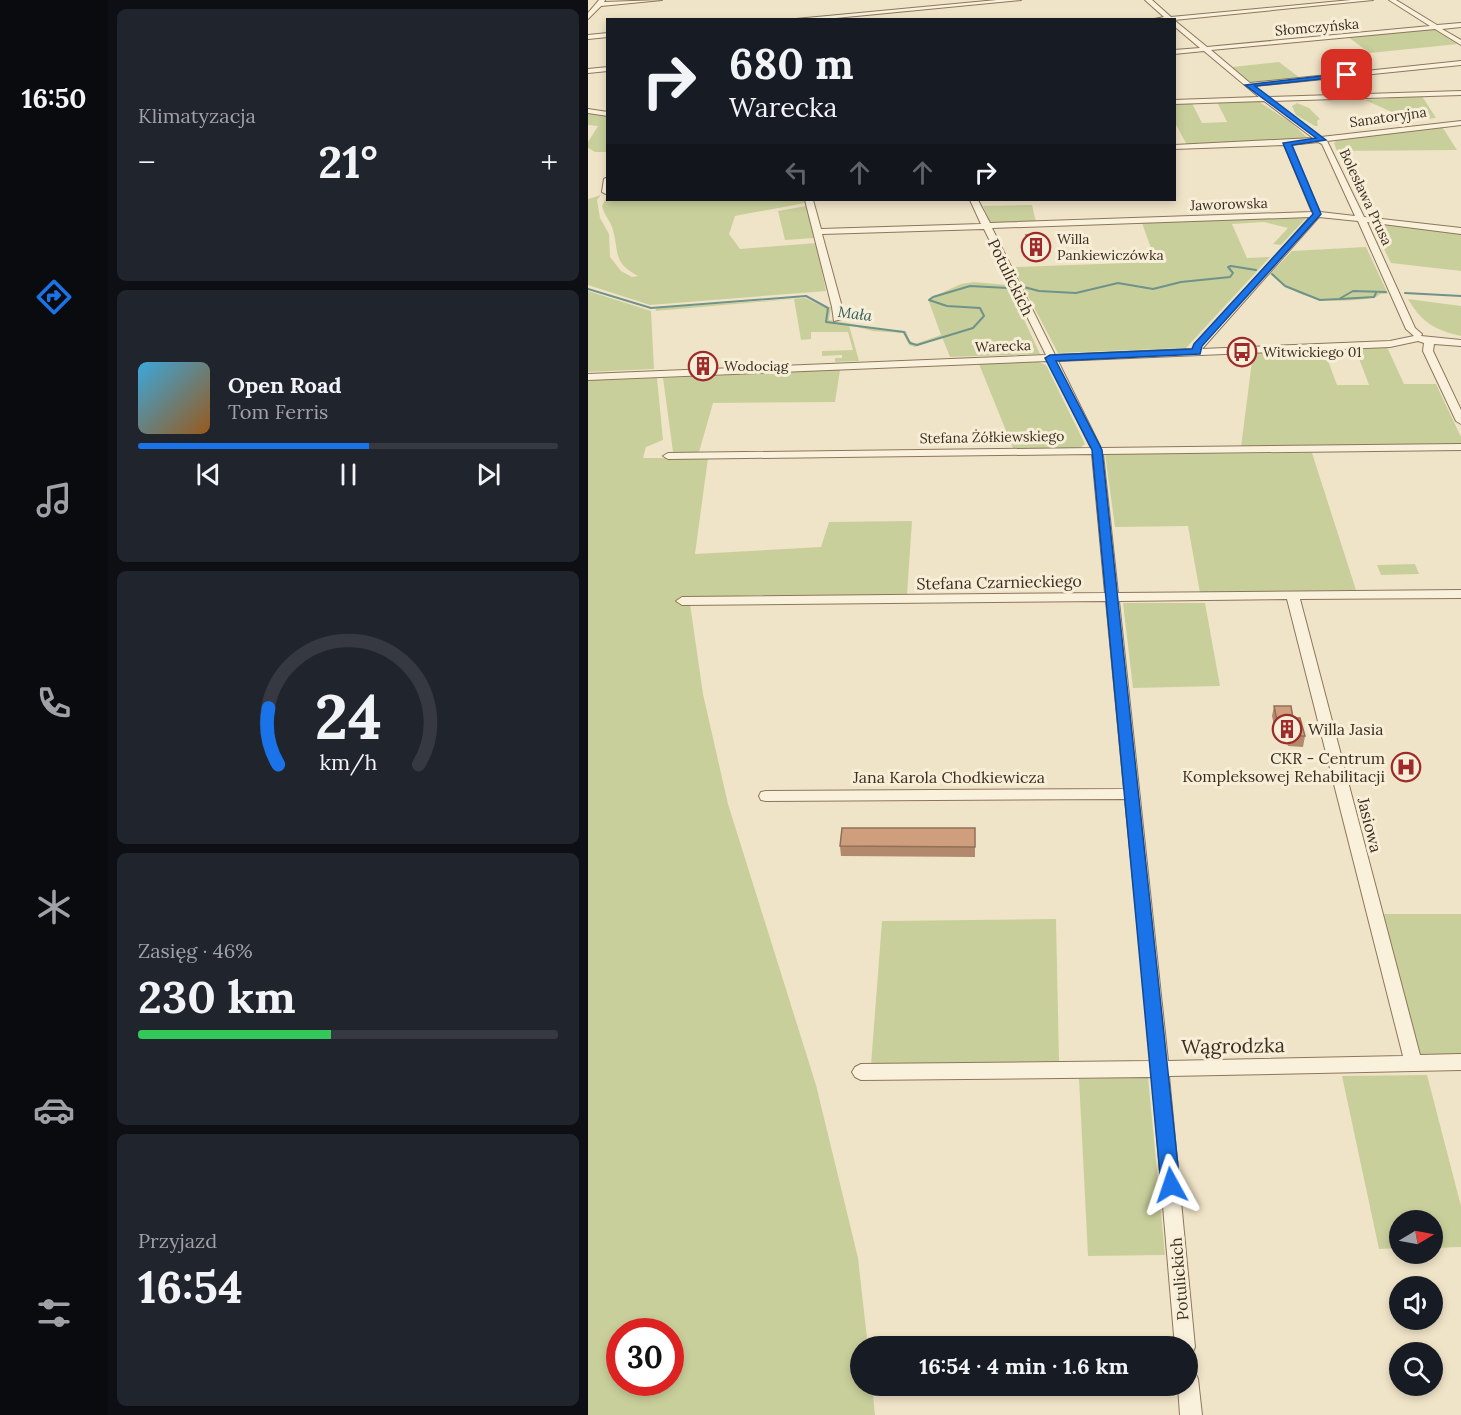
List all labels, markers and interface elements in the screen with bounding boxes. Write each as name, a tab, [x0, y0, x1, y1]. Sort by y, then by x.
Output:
street label: Słomczyńska	[1274, 14, 1360, 40]
text: 680 m	[729, 37, 854, 91]
icon: right	[630, 42, 708, 120]
pin	[1321, 49, 1372, 100]
icon: arrive	[1330, 58, 1363, 91]
text: 16:50	[22, 81, 87, 115]
text: Warecka	[729, 90, 838, 124]
text: Klimatyzacja	[138, 103, 256, 128]
street label: Sanatoryjna	[1348, 103, 1428, 131]
text: 21°	[318, 133, 378, 190]
text: −	[138, 141, 156, 183]
text: +	[540, 141, 558, 183]
street label: Bolesława Prusa	[1336, 146, 1396, 248]
icon: left	[780, 156, 813, 189]
icon: ahead	[843, 156, 876, 189]
icon: ahead	[906, 156, 939, 189]
icon: right	[969, 156, 1002, 189]
street label: Jaworowska	[1189, 194, 1268, 214]
place label: Willa Pankiewiczówka	[1057, 230, 1164, 264]
building icon: Willa Pankiewiczówka	[1020, 231, 1052, 263]
street label: Potulickich	[984, 235, 1038, 319]
icon: directions	[33, 276, 75, 318]
water label: Mała	[837, 302, 874, 325]
street label: Warecka	[975, 336, 1031, 356]
bus stop icon: Witwickiego 01	[1226, 336, 1258, 368]
place label: Witwickiego 01	[1263, 343, 1361, 361]
building icon: Wodociąg	[687, 350, 719, 382]
place label: Wodociąg	[724, 357, 789, 375]
text: Open Road	[228, 371, 342, 399]
text: Tom Ferris	[228, 399, 328, 424]
street label: Stefana Żółkiewskiego	[919, 427, 1065, 447]
icon: previous	[192, 458, 225, 491]
icon: pause	[332, 458, 365, 491]
icon: next	[472, 458, 505, 491]
icon: music	[33, 479, 75, 521]
street label: Stefana Czarnieckiego	[916, 571, 1082, 593]
text: 24	[314, 676, 382, 756]
icon: phone	[33, 682, 75, 724]
building icon: Willa Jasia	[1271, 713, 1303, 745]
place label: Willa Jasia	[1308, 719, 1383, 739]
text: km/h	[319, 748, 377, 776]
place label: CKR - Centrum Kompleksowej Rehabilitacji	[1182, 748, 1385, 786]
hospital icon: CKR - Centrum Kompleksowej Rehabilitacji	[1390, 751, 1422, 783]
street label: Jana Karola Chodkiewicza	[852, 767, 1045, 787]
street label: Jasiowa	[1353, 794, 1386, 855]
icon: climate	[33, 886, 75, 928]
text: Zasięg · 46%	[138, 938, 253, 963]
text: 230 km	[138, 968, 296, 1025]
street label: Wągrodzka	[1181, 1032, 1285, 1059]
icon: car	[33, 1089, 75, 1131]
position arrow	[1139, 1153, 1203, 1217]
north arrow	[1389, 1210, 1443, 1264]
map controls	[1389, 1210, 1443, 1396]
text: Przyjazd	[138, 1228, 217, 1253]
street label: Potulickich	[1165, 1236, 1193, 1321]
text: 16:54	[138, 1258, 243, 1315]
button: sound	[1389, 1276, 1443, 1330]
icon: filters	[33, 1292, 75, 1334]
speed limit sign: 30	[606, 1318, 684, 1396]
button: search	[1389, 1342, 1443, 1396]
text: 16:54 · 4 min · 1.6 km	[919, 1352, 1129, 1380]

